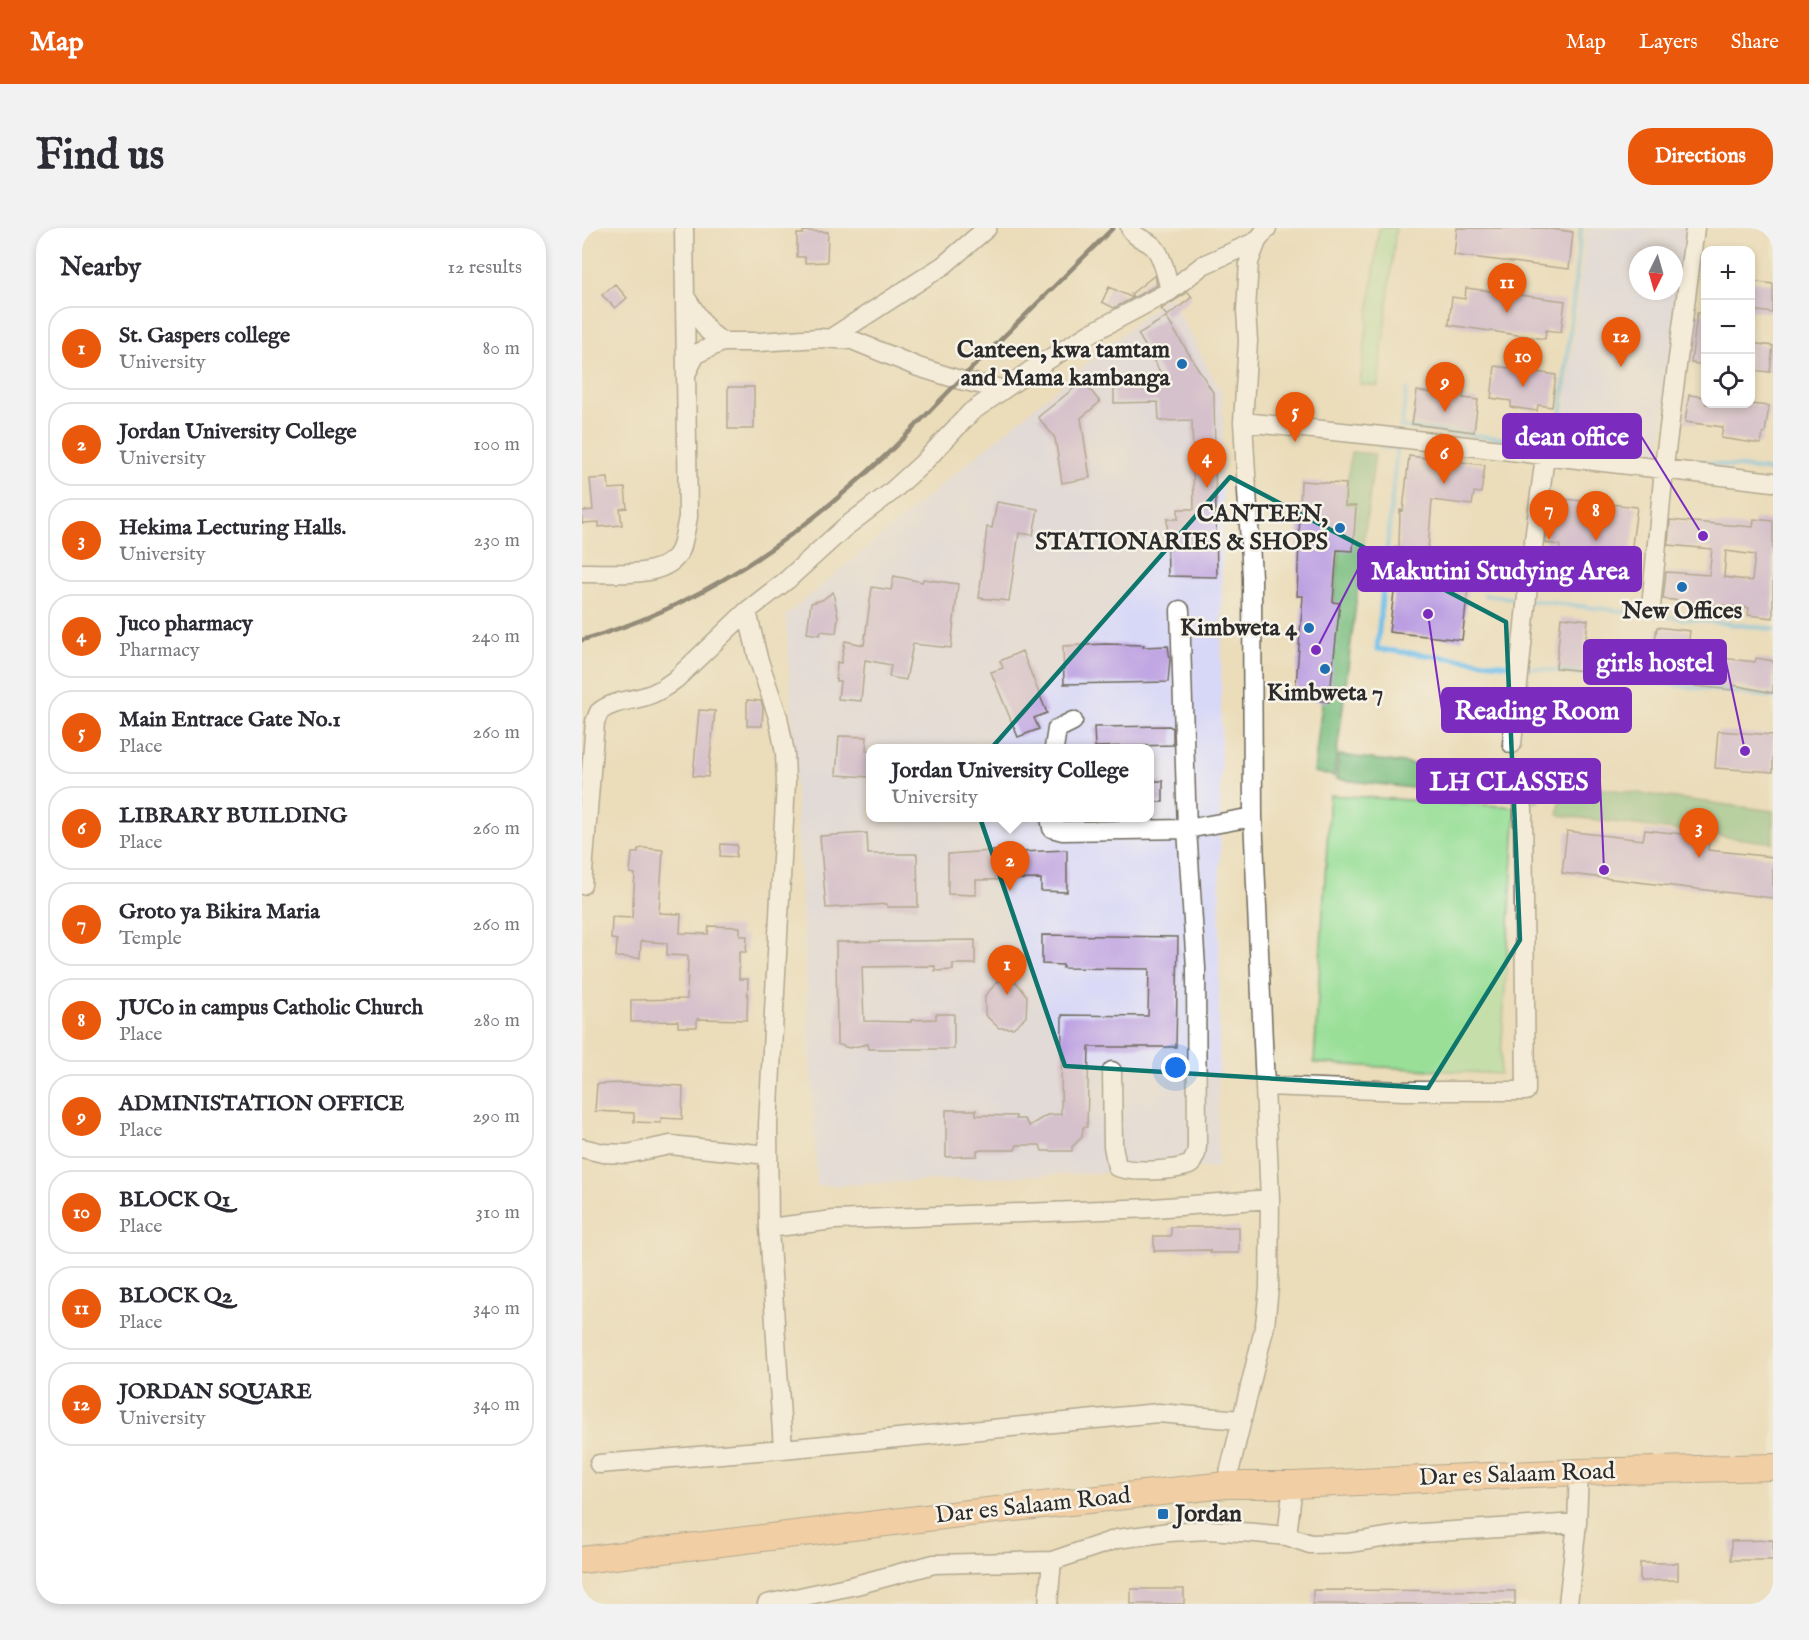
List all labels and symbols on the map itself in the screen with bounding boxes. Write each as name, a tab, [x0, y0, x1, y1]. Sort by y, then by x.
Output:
north arrow	[1629, 246, 1683, 300]
pin: 11	[1488, 264, 1526, 313]
pin: 12	[1602, 318, 1640, 367]
place label: Canteen, kwa tamtam and Mama kambanga	[957, 335, 1171, 394]
pin: 10	[1504, 338, 1542, 387]
marker: Canteen, kwa tamtam and Mama kambanga	[1175, 357, 1189, 371]
pin: 9	[1426, 362, 1464, 412]
pin: 5	[1276, 392, 1314, 442]
callout: dean office	[1503, 414, 1641, 458]
text: dean office	[1515, 421, 1629, 454]
pin: 6	[1424, 434, 1464, 484]
pin: 4	[1188, 438, 1226, 488]
pin: 7	[1530, 490, 1568, 540]
pin: 8	[1576, 492, 1616, 541]
place label: CANTEEN, STATIONARIES & SHOPS	[1035, 499, 1329, 558]
marker: CANTEEN, STATIONARIES & SHOPS	[1333, 521, 1347, 535]
callout: Makutini Studying Area	[1358, 547, 1641, 591]
text: Makutini Studying Area	[1371, 555, 1630, 588]
marker: New Offices	[1675, 580, 1689, 594]
place label: New Offices	[1621, 596, 1743, 627]
place label: Kimbweta 4	[1180, 613, 1298, 644]
marker: Kimbweta 4	[1302, 621, 1316, 635]
callout: girls hostel	[1584, 640, 1726, 684]
text: girls hostel	[1596, 647, 1715, 680]
marker: Kimbweta 7	[1318, 662, 1332, 676]
place label: Kimbweta 7	[1267, 678, 1383, 709]
callout: Reading Room	[1442, 688, 1631, 732]
text: Reading Room	[1454, 695, 1620, 728]
callout: LH CLASSES	[1417, 759, 1600, 803]
text: LH CLASSES	[1429, 766, 1589, 799]
pin: 3	[1680, 808, 1718, 858]
pin: 2	[990, 842, 1030, 891]
pin: 1	[988, 946, 1026, 995]
your location	[1161, 1053, 1190, 1082]
street label: Dar es Salaam Road	[1418, 1456, 1616, 1494]
street label: Dar es Salaam Road	[934, 1480, 1132, 1532]
place label: Jordan	[1172, 1499, 1242, 1530]
marker: Jordan	[1156, 1507, 1170, 1521]

